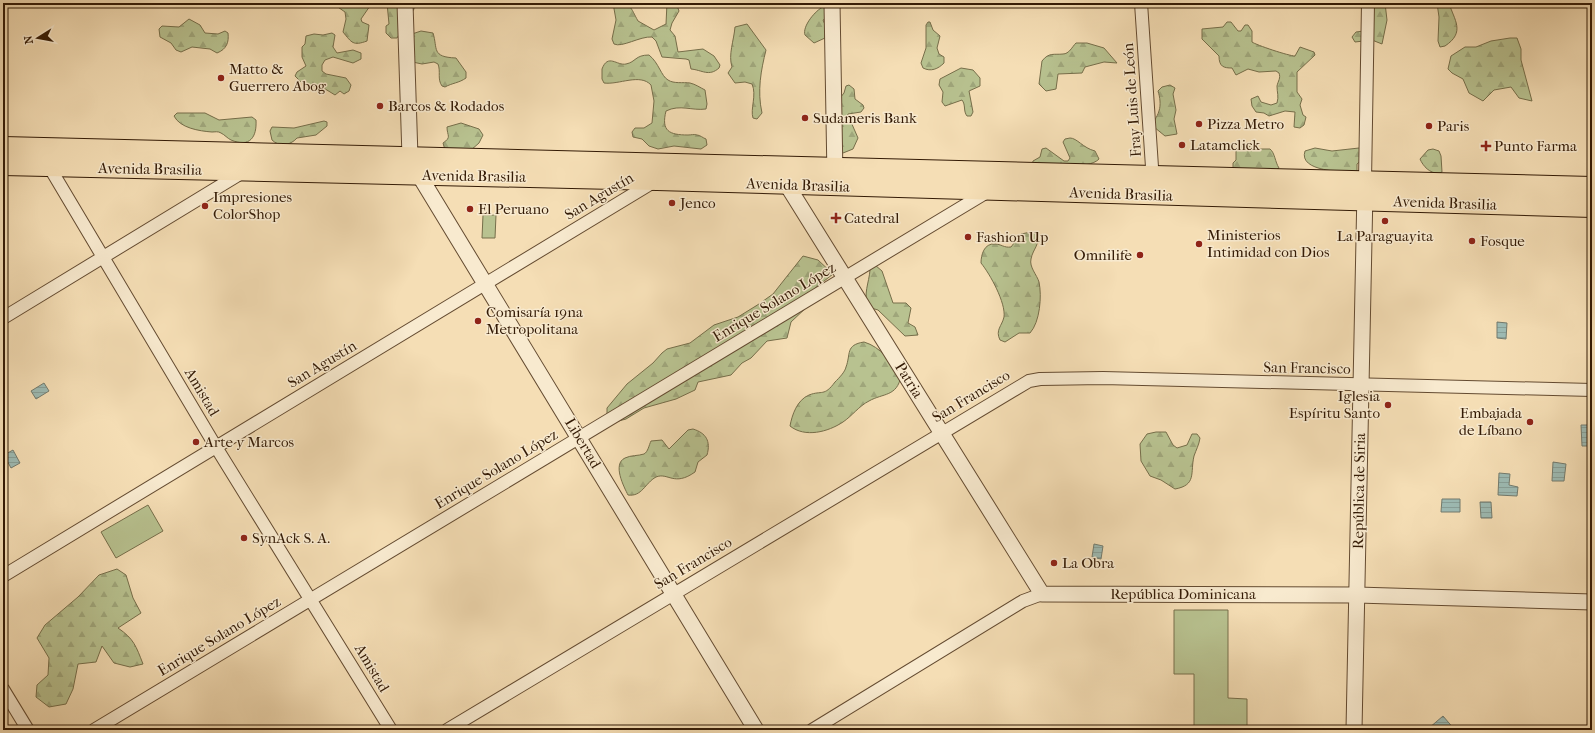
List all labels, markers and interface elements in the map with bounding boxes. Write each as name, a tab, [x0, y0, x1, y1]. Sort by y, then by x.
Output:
north arrow	[18, 18, 58, 58]
text: N	[21, 34, 36, 45]
street label: Fray Luis de León	[1119, 42, 1145, 158]
place label: Matto & Guerrero Abog	[229, 60, 327, 95]
marker: Matto & Guerrero Abog	[216, 73, 226, 83]
place label: Barcos & Rodados	[388, 97, 505, 115]
marker: Barcos & Rodados	[375, 101, 385, 111]
place label: Sudameris Bank	[813, 109, 917, 127]
marker: Sudameris Bank	[800, 113, 810, 123]
place label: Pizza Metro	[1207, 115, 1285, 133]
place label: Paris	[1437, 117, 1470, 135]
marker: Pizza Metro	[1194, 119, 1204, 129]
marker: Paris	[1424, 121, 1434, 131]
place label: Latamclick	[1190, 136, 1260, 154]
place label: Punto Farma	[1494, 137, 1578, 155]
marker: Latamclick	[1177, 140, 1187, 150]
marker: Punto Farma	[1481, 141, 1491, 151]
street label: Avenida Brasilia	[97, 159, 203, 179]
street label: Avenida Brasilia	[421, 166, 527, 186]
street label: San Agustín	[561, 168, 637, 224]
street label: Avenida Brasilia	[745, 174, 851, 196]
street label: Avenida Brasilia	[1068, 183, 1174, 205]
place label: Impresiones ColorShop	[213, 188, 292, 223]
street label: Avenida Brasilia	[1392, 192, 1498, 214]
place label: Jenco	[679, 194, 716, 212]
marker: Jenco	[667, 198, 677, 208]
place label: El Peruano	[478, 200, 549, 218]
marker: Impresiones ColorShop	[200, 201, 210, 211]
marker: El Peruano	[465, 204, 475, 214]
place label: Catedral	[844, 209, 899, 227]
marker: Catedral	[831, 213, 841, 223]
marker: La Paraguayita	[1380, 216, 1390, 226]
place label: Ministerios Intimidad con Dios	[1207, 226, 1330, 261]
place label: La Paraguayita	[1337, 227, 1434, 245]
place label: Fashion Up	[976, 228, 1048, 246]
marker: Fashion Up	[963, 232, 973, 242]
place label: Fosque	[1480, 232, 1525, 250]
marker: Fosque	[1467, 236, 1477, 246]
marker: Ministerios Intimidad con Dios	[1194, 239, 1204, 249]
place label: Omnilife	[1074, 246, 1133, 264]
marker: Omnilife	[1135, 250, 1145, 260]
street label: Enrique Solano López	[709, 258, 839, 346]
place label: Comisaría 19na Metropolitana	[486, 303, 584, 338]
marker: Comisaría 19na Metropolitana	[473, 316, 483, 326]
street label: San Agustín	[284, 336, 360, 392]
street label: San Francisco	[1263, 358, 1351, 378]
street label: Patria	[891, 359, 928, 402]
street label: Amistad	[180, 364, 224, 420]
street label: San Francisco	[929, 366, 1013, 426]
place label: Iglesia Espíritu Santo	[1289, 387, 1381, 422]
marker: Iglesia Espíritu Santo	[1383, 400, 1393, 410]
place label: Embajada de Líbano	[1459, 404, 1523, 439]
street label: Libertad	[561, 415, 605, 472]
marker: Embajada de Líbano	[1525, 417, 1535, 427]
street label: Enrique Solano López	[431, 425, 561, 513]
street label: República de Siria	[1349, 432, 1369, 549]
place label: Arte y Marcos	[203, 433, 295, 451]
marker: Arte y Marcos	[191, 437, 201, 447]
place label: SynAck S. A.	[252, 529, 330, 547]
marker: SynAck S. A.	[239, 533, 249, 543]
street label: San Francisco	[651, 533, 735, 593]
place label: La Obra	[1062, 554, 1115, 572]
marker: La Obra	[1049, 558, 1059, 568]
street label: República Dominicana	[1110, 585, 1257, 603]
street label: Enrique Solano López	[154, 592, 284, 680]
street label: Amistad	[350, 640, 394, 696]

